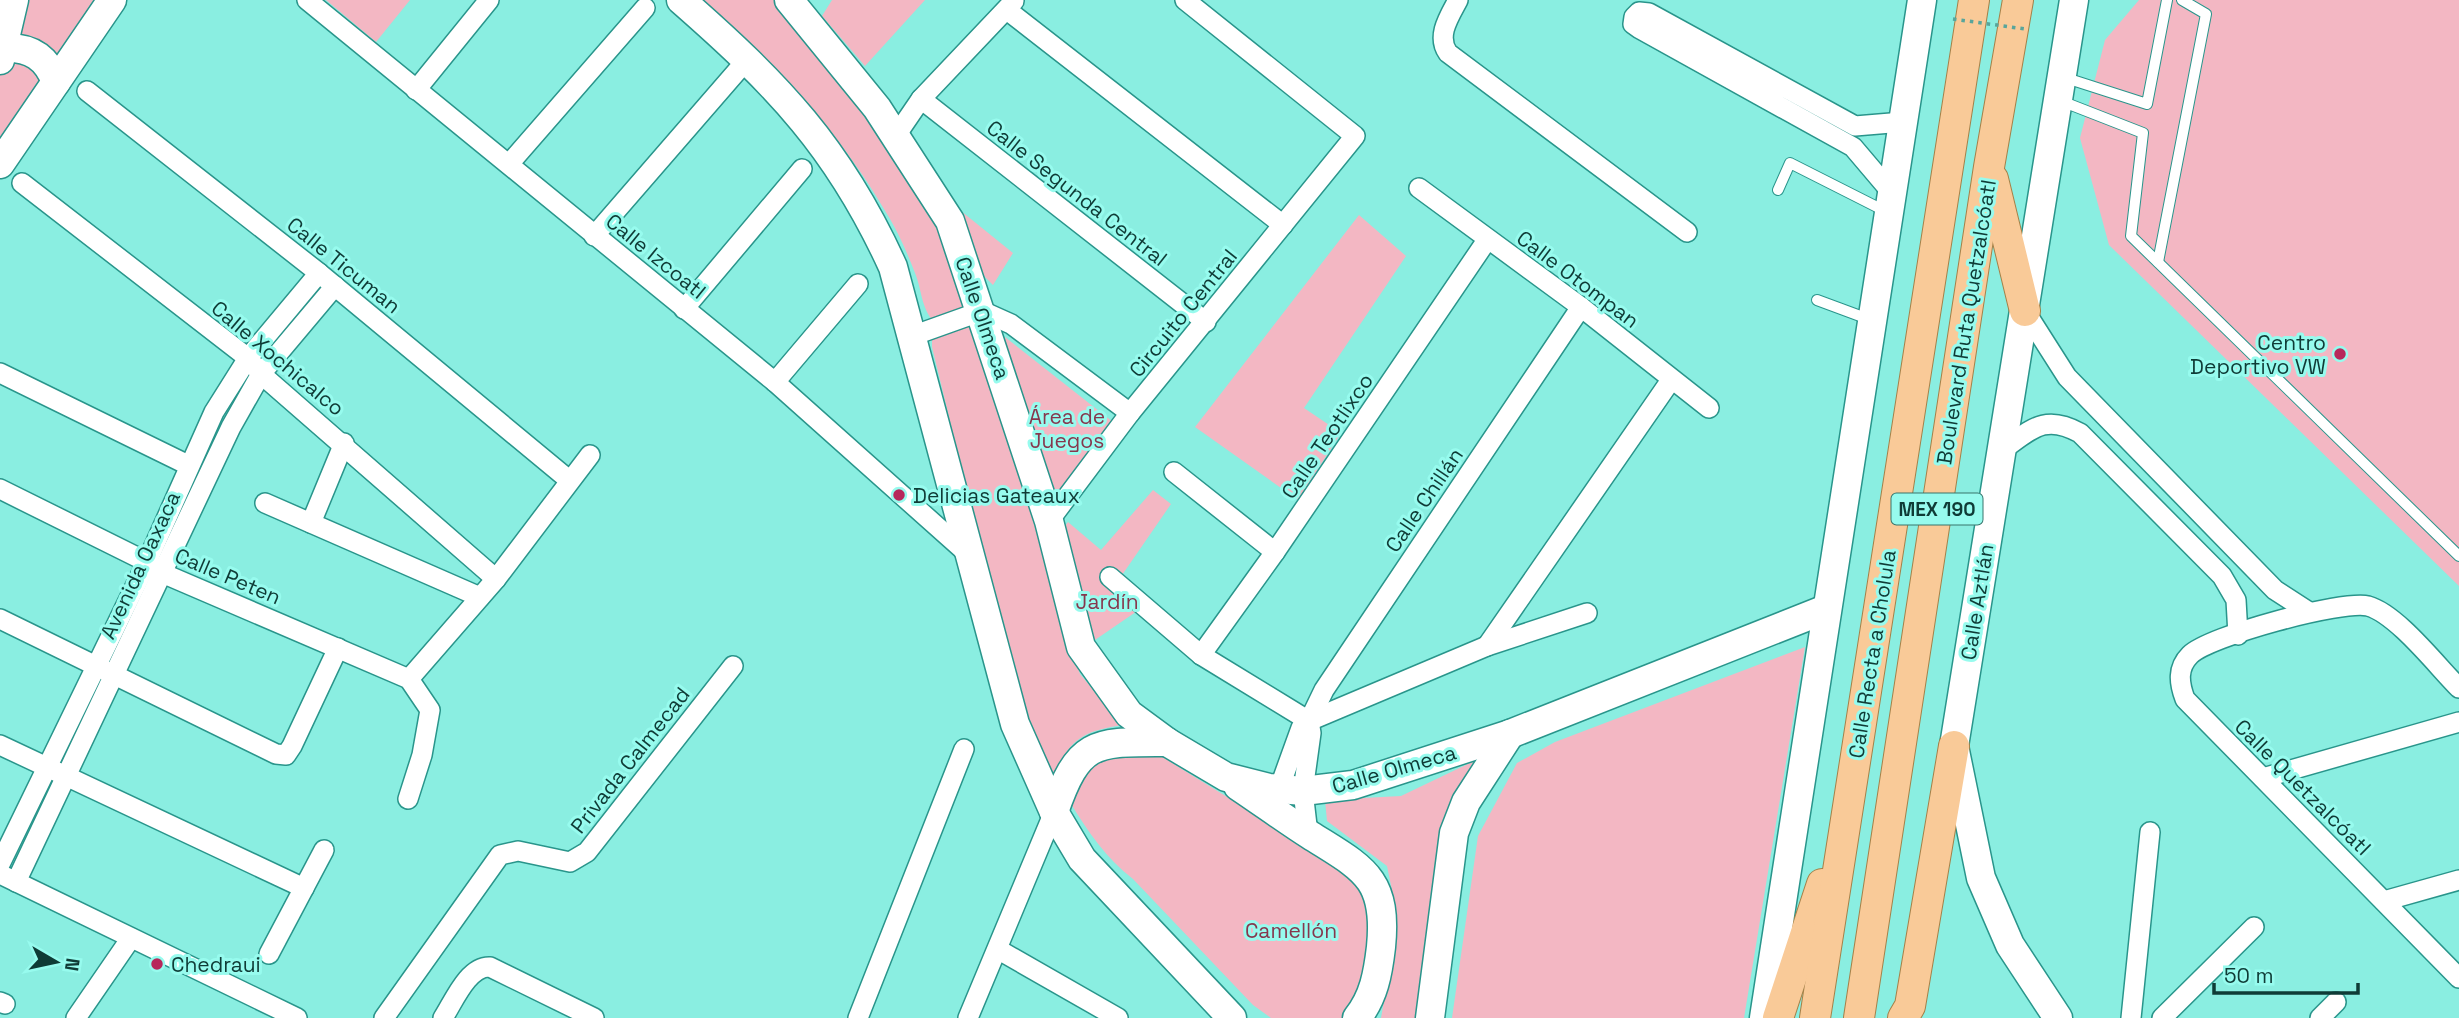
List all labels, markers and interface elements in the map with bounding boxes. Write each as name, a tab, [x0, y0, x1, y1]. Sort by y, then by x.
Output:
street label: Calle Segunda Central	[981, 114, 1173, 272]
street label: Boulevard Ruta Quetzalcóatl	[1930, 178, 2002, 466]
street label: Calle Izcoatl	[600, 207, 712, 305]
street label: Calle Ticuman	[282, 211, 406, 319]
street label: Calle Otompan	[1511, 224, 1645, 334]
street label: Circuito Central	[1123, 243, 1243, 383]
street label: Calle Olmeca	[949, 253, 1017, 383]
street label: Calle Xochicalco	[206, 294, 350, 422]
place label: Centro Deportivo VW	[2190, 329, 2326, 380]
marker: Centro Deportivo VW	[2332, 346, 2348, 362]
street label: Calle Teotlixco	[1275, 368, 1379, 504]
park label: Área de Juegos	[1029, 403, 1105, 454]
street label: Calle Chillán	[1379, 443, 1469, 557]
place label: Delicias Gateaux	[913, 482, 1080, 509]
street label: Avenida Oaxaca	[94, 487, 186, 643]
marker: Delicias Gateaux	[891, 487, 907, 503]
road number: MEX 190	[1892, 494, 1982, 524]
street label: Calle Peten	[171, 542, 285, 610]
street label: Calle Aztlán	[1954, 542, 2000, 662]
street label: Calle Recta a Cholula	[1842, 548, 1902, 760]
park label: Jardín	[1075, 588, 1139, 615]
street label: Privada Calmecad	[564, 681, 696, 839]
street label: Calle Quetzalcóatl	[2229, 713, 2377, 861]
street label: Calle Olmeca	[1329, 738, 1459, 800]
park label: Camellón	[1245, 917, 1337, 944]
north arrow	[21, 927, 91, 997]
place label: Chedraui	[171, 951, 261, 978]
scale bar	[2214, 951, 2358, 995]
text: N	[59, 956, 86, 973]
marker: Chedraui	[149, 956, 165, 972]
text: 50 m	[2224, 962, 2274, 989]

